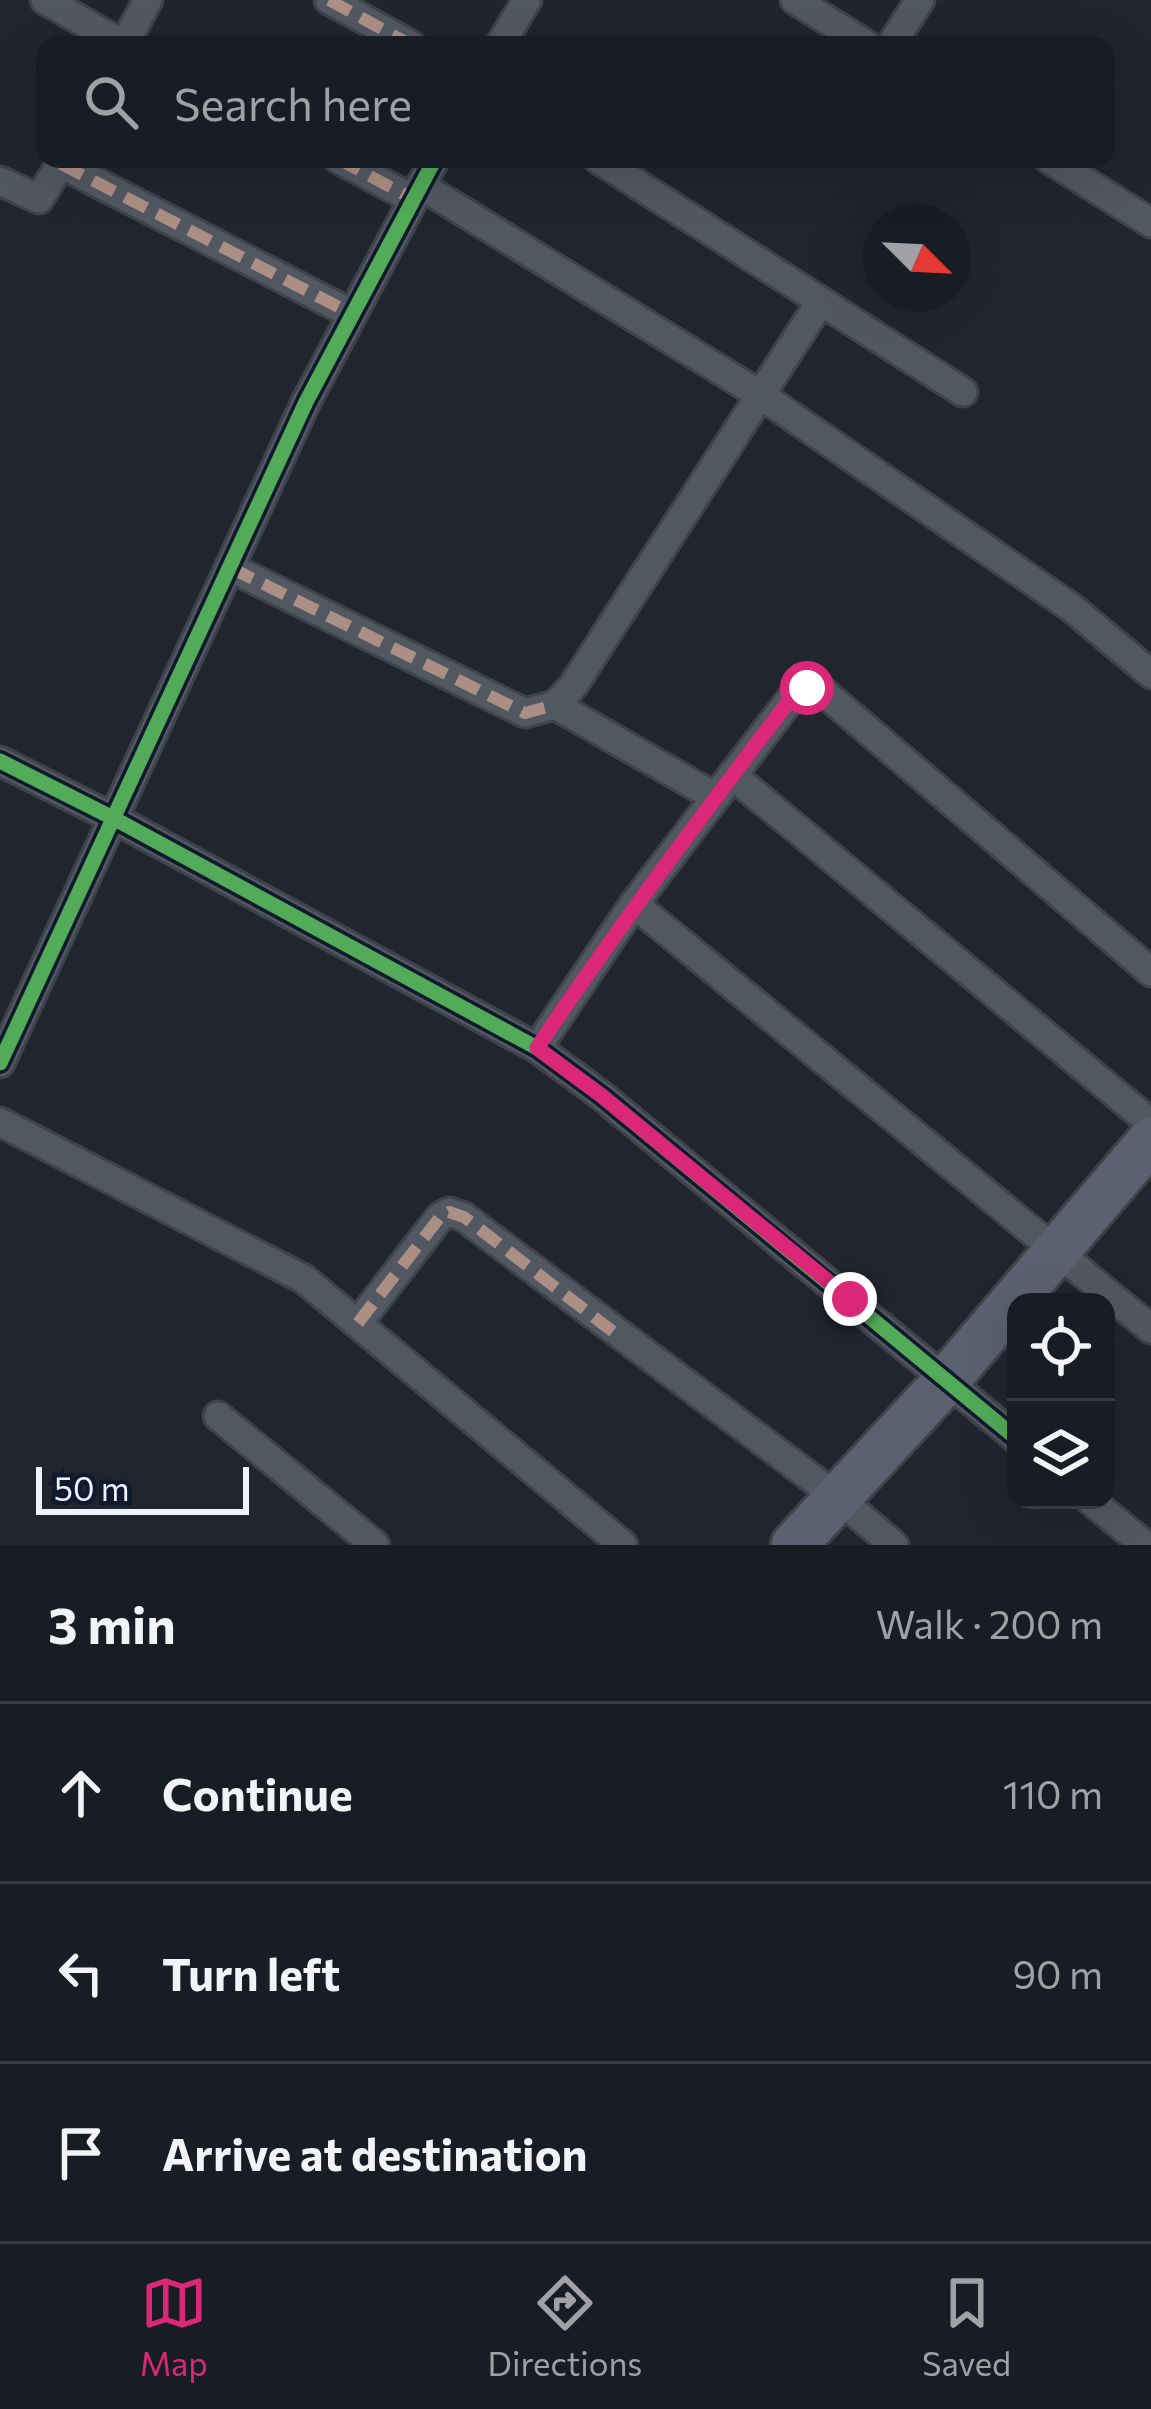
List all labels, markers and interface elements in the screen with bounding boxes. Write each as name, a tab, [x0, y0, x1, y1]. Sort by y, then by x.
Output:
search box	[36, 36, 1115, 168]
icon: search	[78, 69, 144, 135]
text: Search here	[174, 75, 412, 130]
north arrow	[863, 204, 971, 312]
route start	[780, 661, 834, 715]
route end	[823, 1272, 877, 1326]
map controls	[1007, 1293, 1115, 1509]
button: locate	[1007, 1293, 1115, 1401]
button: layers	[1007, 1401, 1115, 1509]
scale bar	[36, 1461, 249, 1514]
text: 50 m	[54, 1467, 130, 1508]
text: 3 min	[48, 1592, 176, 1655]
text: Walk · 200 m	[876, 1599, 1103, 1647]
icon: ahead	[48, 1760, 114, 1826]
text: Continue	[162, 1765, 353, 1820]
text: 110 m	[1003, 1769, 1103, 1817]
icon: left	[48, 1940, 114, 2006]
text: Turn left	[162, 1945, 340, 2000]
text: 90 m	[1012, 1949, 1103, 1997]
icon: arrive	[48, 2120, 114, 2186]
text: Arrive at destination	[162, 2125, 588, 2180]
tab: Map	[140, 2270, 208, 2383]
tab: Directions	[488, 2270, 642, 2383]
tab: Saved	[922, 2270, 1011, 2383]

